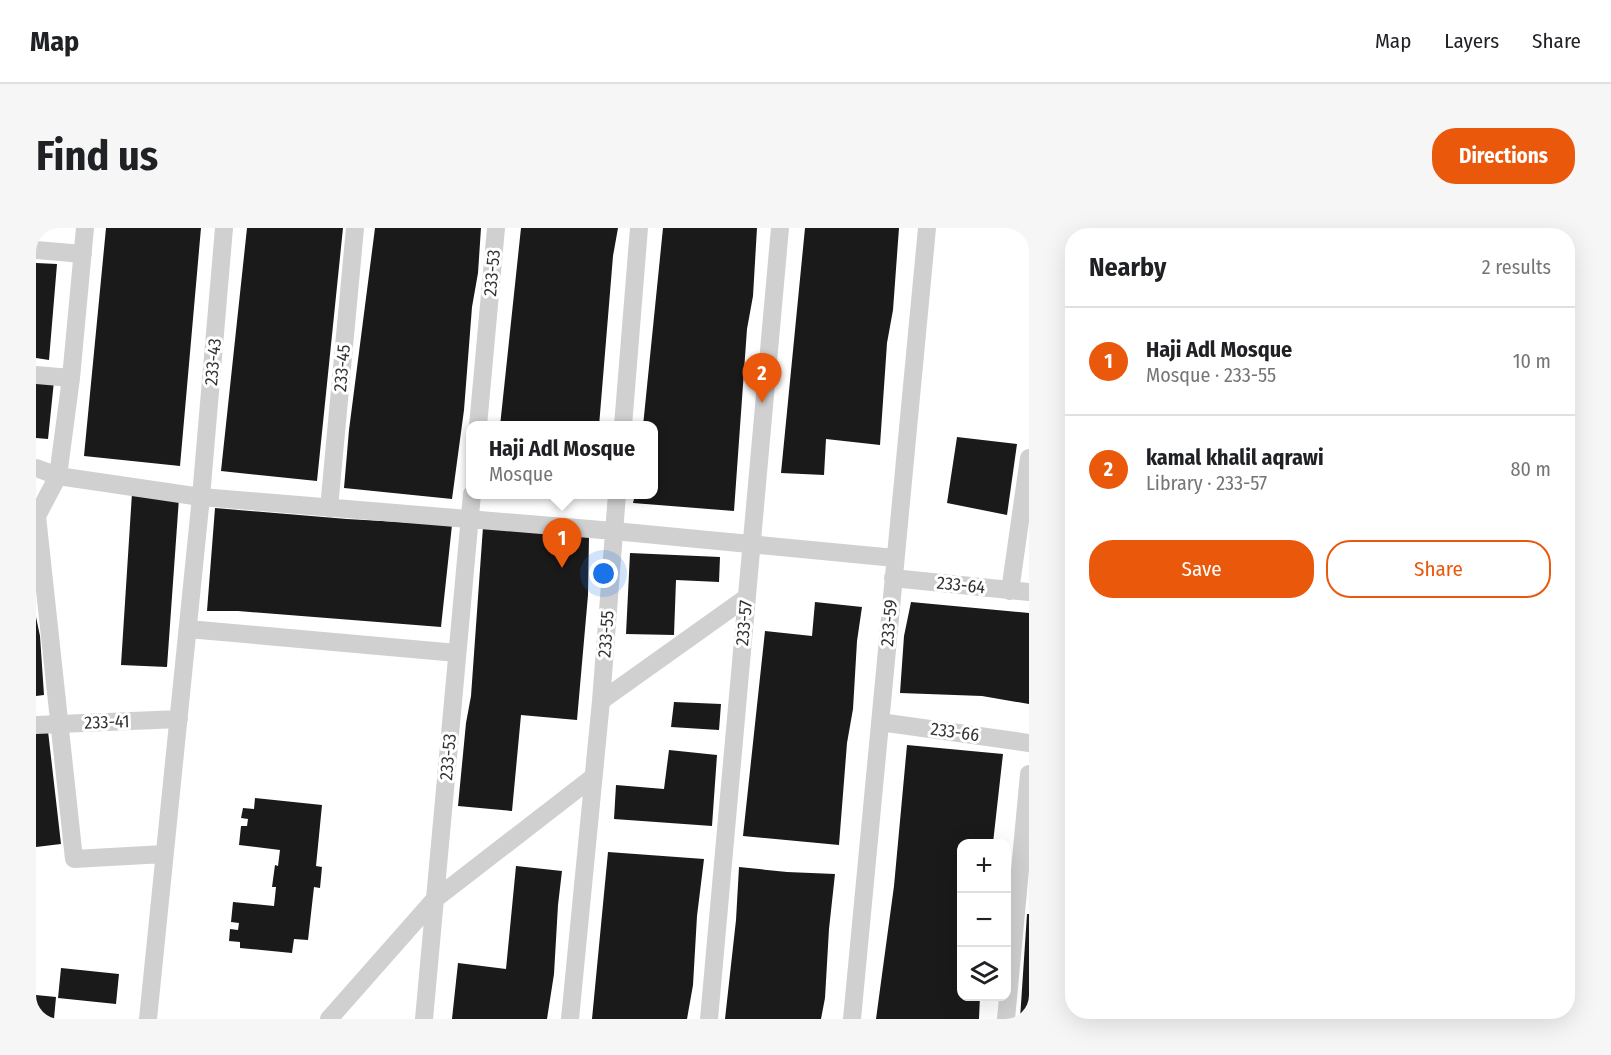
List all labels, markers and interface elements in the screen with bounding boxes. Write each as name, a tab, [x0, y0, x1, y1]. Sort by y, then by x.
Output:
text: Map	[30, 25, 79, 58]
text: Map	[1375, 28, 1411, 54]
text: Layers	[1444, 28, 1499, 54]
text: Share	[1532, 28, 1581, 54]
button: Directions	[1432, 128, 1575, 184]
text: Find us	[36, 131, 158, 181]
street label: 233-53	[479, 249, 505, 297]
text: Nearby	[1089, 252, 1166, 283]
text: 2 results	[1482, 255, 1551, 279]
text: Haji Adl Mosque	[1146, 336, 1292, 363]
street label: 233-43	[200, 338, 226, 386]
street label: 233-45	[329, 343, 355, 393]
text: 1	[1104, 349, 1113, 373]
text: 10 m	[1513, 349, 1551, 373]
pin: 2	[742, 354, 782, 403]
text: Mosque · 233-55	[1146, 363, 1276, 387]
popup	[466, 421, 658, 499]
text: Haji Adl Mosque	[489, 435, 635, 462]
text: kamal khalil aqrawi	[1146, 444, 1324, 471]
text: 2	[1104, 457, 1113, 481]
text: 80 m	[1511, 457, 1551, 481]
text: Mosque	[489, 462, 553, 486]
text: Library · 233-57	[1146, 471, 1267, 495]
pin: 1	[542, 518, 582, 568]
button: Save	[1089, 540, 1314, 598]
button: Share	[1326, 540, 1551, 598]
your location	[589, 559, 618, 588]
street label: 233-64	[936, 572, 987, 599]
street label: 233-59	[876, 598, 902, 648]
street label: 233-57	[731, 599, 757, 647]
street label: 233-55	[593, 610, 619, 658]
street label: 233-41	[84, 710, 130, 734]
street label: 233-66	[929, 718, 981, 746]
street label: 233-53	[435, 733, 461, 781]
map controls	[957, 839, 1011, 1001]
button: +	[957, 839, 1011, 893]
button: −	[957, 893, 1011, 947]
button: layers	[957, 947, 1011, 1001]

